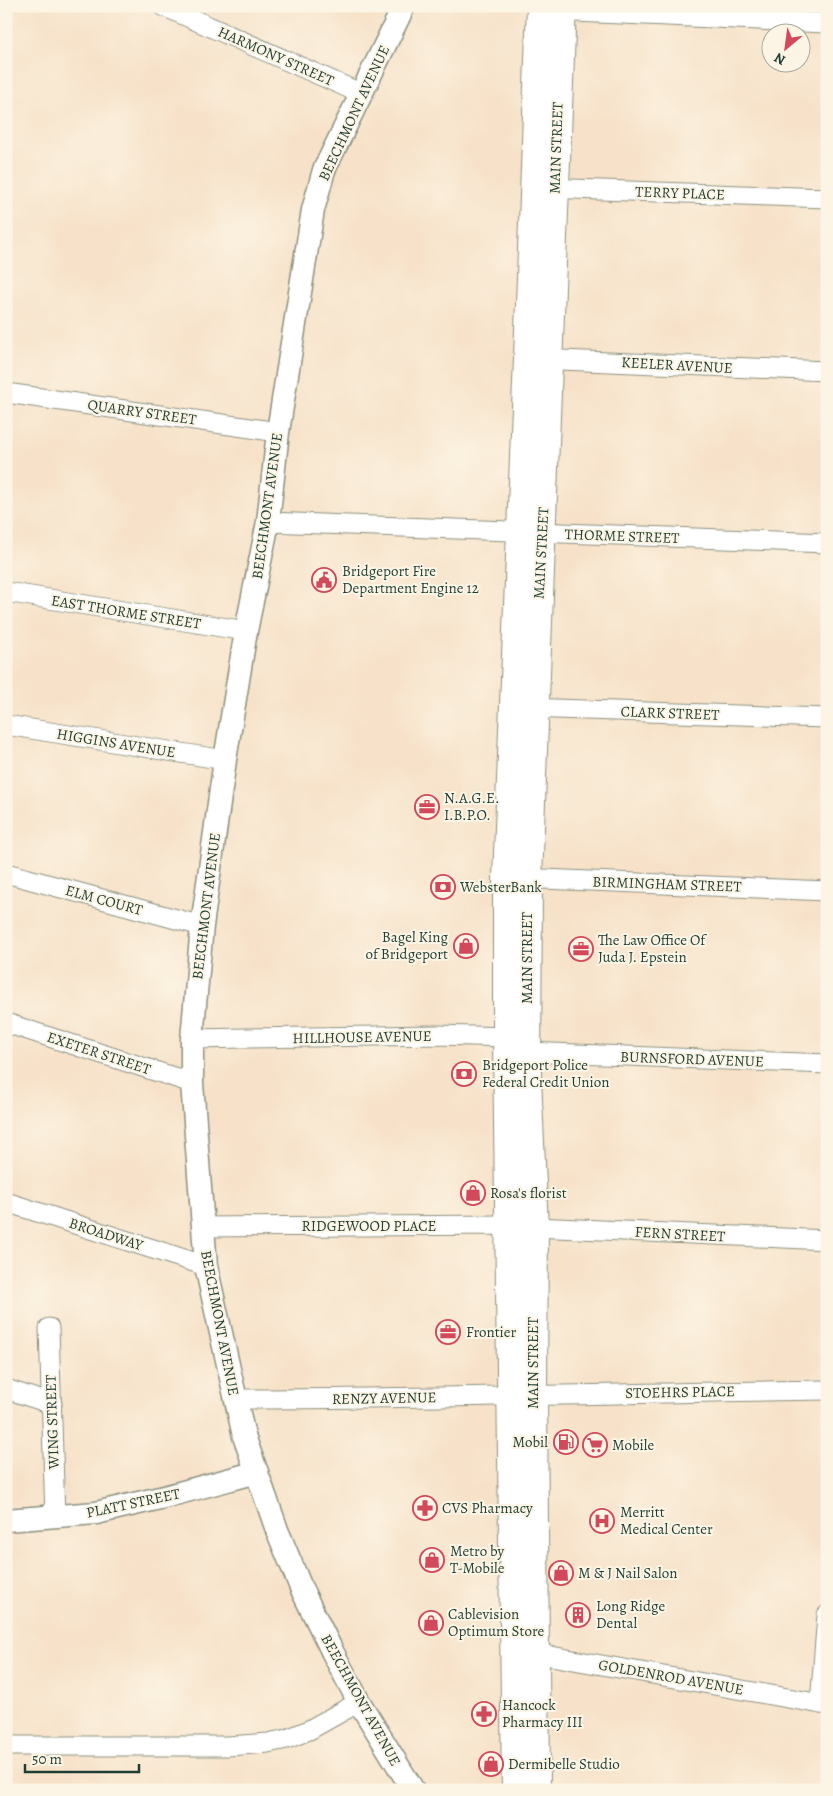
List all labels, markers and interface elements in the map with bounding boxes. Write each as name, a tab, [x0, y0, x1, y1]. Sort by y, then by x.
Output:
street label: HARMONY STREET	[215, 21, 338, 91]
north arrow	[760, 22, 810, 72]
street label: BEECHMONT AVENUE	[314, 42, 394, 184]
text: N	[771, 48, 789, 70]
street label: MAIN STREET	[544, 101, 568, 194]
street label: TERRY PLACE	[635, 181, 725, 205]
street label: KEELER AVENUE	[621, 352, 733, 378]
street label: QUARRY STREET	[86, 394, 199, 430]
street label: BEECHMONT AVENUE	[247, 431, 287, 581]
street label: MAIN STREET	[529, 506, 553, 599]
street label: THORME STREET	[564, 524, 681, 548]
place label: Bridgeport Fire Department Engine 12	[342, 561, 479, 598]
public building icon: Bridgeport Fire Department Engine 12	[311, 567, 337, 593]
street label: EAST THORME STREET	[50, 590, 203, 634]
street label: CLARK STREET	[620, 701, 721, 725]
street label: HIGGINS AVENUE	[55, 724, 177, 762]
place label: N.A.G.E. I.B.P.O.	[444, 788, 500, 825]
office icon: N.A.G.E. I.B.P.O.	[414, 794, 440, 820]
street label: BEECHMONT AVENUE	[187, 831, 225, 981]
street label: BIRMINGHAM STREET	[592, 871, 743, 897]
bank icon: WebsterBank	[430, 874, 456, 900]
place label: WebsterBank	[459, 877, 542, 897]
street label: ELM COURT	[63, 880, 146, 920]
street label: MAIN STREET	[517, 911, 537, 1004]
place label: Bagel King of Bridgeport	[365, 927, 448, 964]
place label: The Law Office Of Juda J. Epstein	[598, 930, 707, 967]
shop icon: Bagel King of Bridgeport	[453, 933, 479, 959]
office icon: The Law Office Of Juda J. Epstein	[568, 936, 594, 962]
street label: HILLHOUSE AVENUE	[292, 1026, 432, 1048]
street label: EXETER STREET	[45, 1027, 154, 1079]
street label: BURNSFORD AVENUE	[620, 1046, 764, 1072]
place label: Bridgeport Police Federal Credit Union	[482, 1055, 609, 1092]
bank icon: Bridgeport Police Federal Credit Union	[451, 1061, 477, 1087]
shop icon: Rosa's florist	[460, 1180, 486, 1206]
place label: Rosa's florist	[490, 1183, 567, 1203]
street label: BROADWAY	[66, 1213, 146, 1256]
street label: RIDGEWOOD PLACE	[302, 1216, 436, 1236]
street label: FERN STREET	[634, 1222, 727, 1246]
street label: BEECHMONT AVENUE	[196, 1249, 244, 1397]
street label: MAIN STREET	[523, 1316, 543, 1409]
office icon: Frontier	[435, 1319, 461, 1345]
place label: Frontier	[466, 1322, 517, 1342]
street label: WING STREET	[40, 1374, 64, 1471]
street label: STOEHRS PLACE	[625, 1381, 735, 1403]
street label: RENZY AVENUE	[332, 1387, 436, 1409]
fuel station icon: Mobil	[553, 1429, 579, 1455]
place label: Mobil	[513, 1432, 548, 1452]
supermarket icon: Mobile	[582, 1432, 608, 1458]
place label: Mobile	[612, 1435, 654, 1455]
street label: PLATT STREET	[84, 1483, 183, 1523]
pharmacy icon: CVS Pharmacy	[412, 1495, 438, 1521]
place label: CVS Pharmacy	[442, 1498, 533, 1518]
place label: Merritt Medical Center	[620, 1502, 713, 1539]
hospital icon: Merritt Medical Center	[589, 1508, 615, 1534]
place label: Metro by T-Mobile	[450, 1541, 505, 1578]
shop icon: Metro by T-Mobile	[419, 1547, 445, 1573]
shop icon: M & J Nail Salon	[548, 1560, 574, 1586]
place label: M & J Nail Salon	[578, 1563, 677, 1583]
place label: Long Ridge Dental	[596, 1596, 666, 1633]
building icon: Long Ridge Dental	[565, 1602, 591, 1628]
place label: Cablevision Optimum Store	[448, 1604, 544, 1641]
shop icon: Cablevision Optimum Store	[418, 1610, 444, 1636]
street label: BEECHMONT AVENUE	[316, 1631, 406, 1769]
street label: GOLDENROD AVENUE	[597, 1654, 745, 1700]
place label: Hancock Pharmacy III	[502, 1695, 583, 1732]
pharmacy icon: Hancock Pharmacy III	[471, 1701, 497, 1727]
scale bar	[25, 1741, 139, 1773]
text: 50 m	[32, 1749, 62, 1769]
shop icon: Dermibelle Studio	[478, 1751, 504, 1777]
place label: Dermibelle Studio	[508, 1754, 620, 1774]

